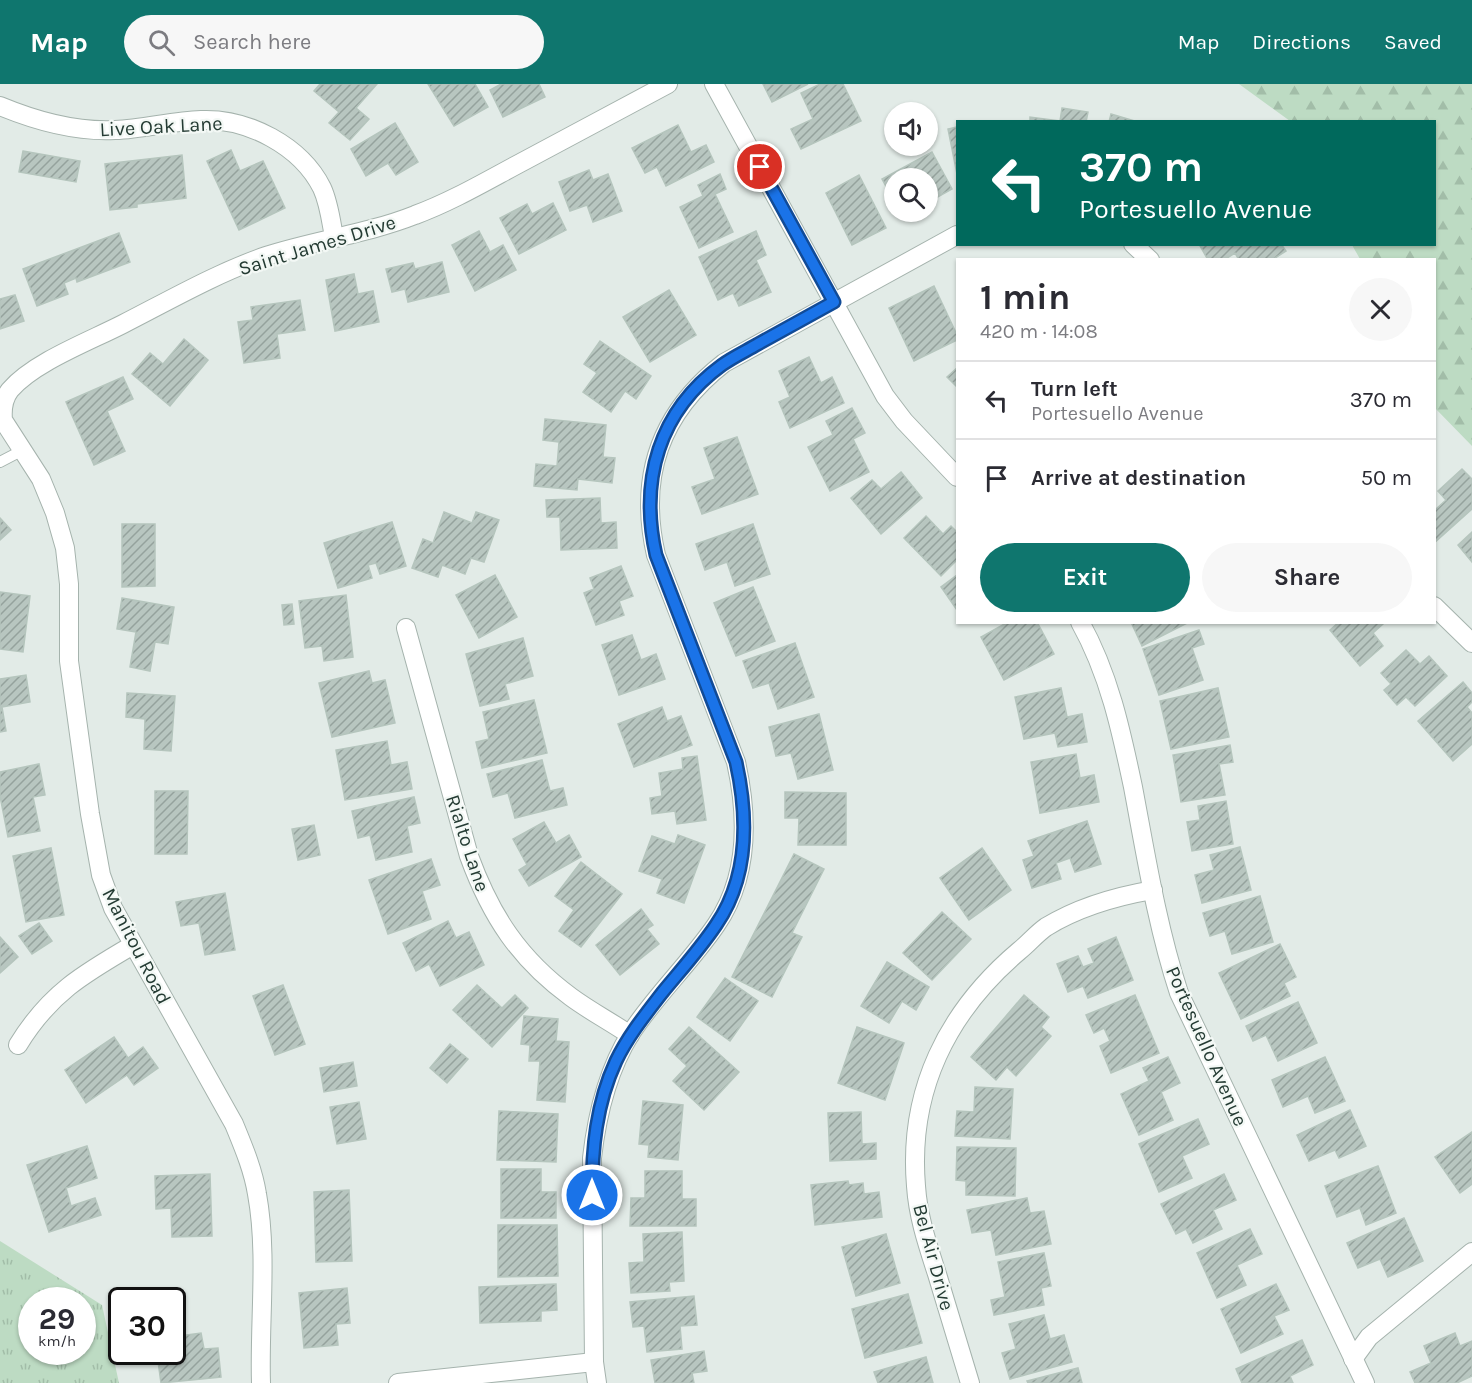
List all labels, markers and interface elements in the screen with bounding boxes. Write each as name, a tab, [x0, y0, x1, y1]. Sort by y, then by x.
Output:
search box	[124, 15, 544, 69]
text: Map	[30, 26, 88, 59]
icon: search	[145, 26, 178, 59]
text: Search here	[193, 29, 311, 55]
text: Map	[1178, 30, 1219, 54]
text: Directions	[1252, 30, 1351, 54]
text: Saved	[1384, 30, 1442, 54]
map controls	[884, 102, 938, 222]
button: sound	[884, 102, 938, 156]
street label: Live Oak Lane	[99, 112, 223, 141]
pin	[734, 141, 785, 192]
text: 370 m	[1079, 142, 1203, 192]
icon: left	[980, 144, 1058, 222]
icon: arrive	[743, 150, 776, 183]
button: search	[884, 168, 938, 222]
text: Portesuello Avenue	[1079, 193, 1312, 225]
street label: Saint James Drive	[236, 211, 399, 280]
text: 1 min	[980, 276, 1070, 318]
button: close	[1349, 278, 1412, 341]
text: 420 m · 14:08	[980, 320, 1098, 343]
text: Turn left	[1031, 376, 1118, 402]
icon: left	[980, 384, 1013, 417]
text: 370 m	[1350, 387, 1412, 413]
text: Portesuello Avenue	[1031, 402, 1204, 425]
icon: arrive	[980, 462, 1013, 495]
text: Arrive at destination	[1031, 465, 1246, 491]
text: 50 m	[1361, 465, 1412, 491]
button: Exit	[980, 543, 1190, 612]
button: Share	[1202, 543, 1412, 612]
street label: Rialto Lane	[441, 792, 494, 895]
street label: Manitou Road	[97, 884, 176, 1008]
street label: Portesuello Avenue	[1161, 963, 1252, 1130]
position arrow	[560, 1163, 624, 1227]
street label: Bel Air Drive	[908, 1201, 959, 1313]
speed limit sign: 30	[108, 1287, 186, 1365]
text: 29	[39, 1301, 75, 1337]
text: km/h	[38, 1332, 76, 1350]

